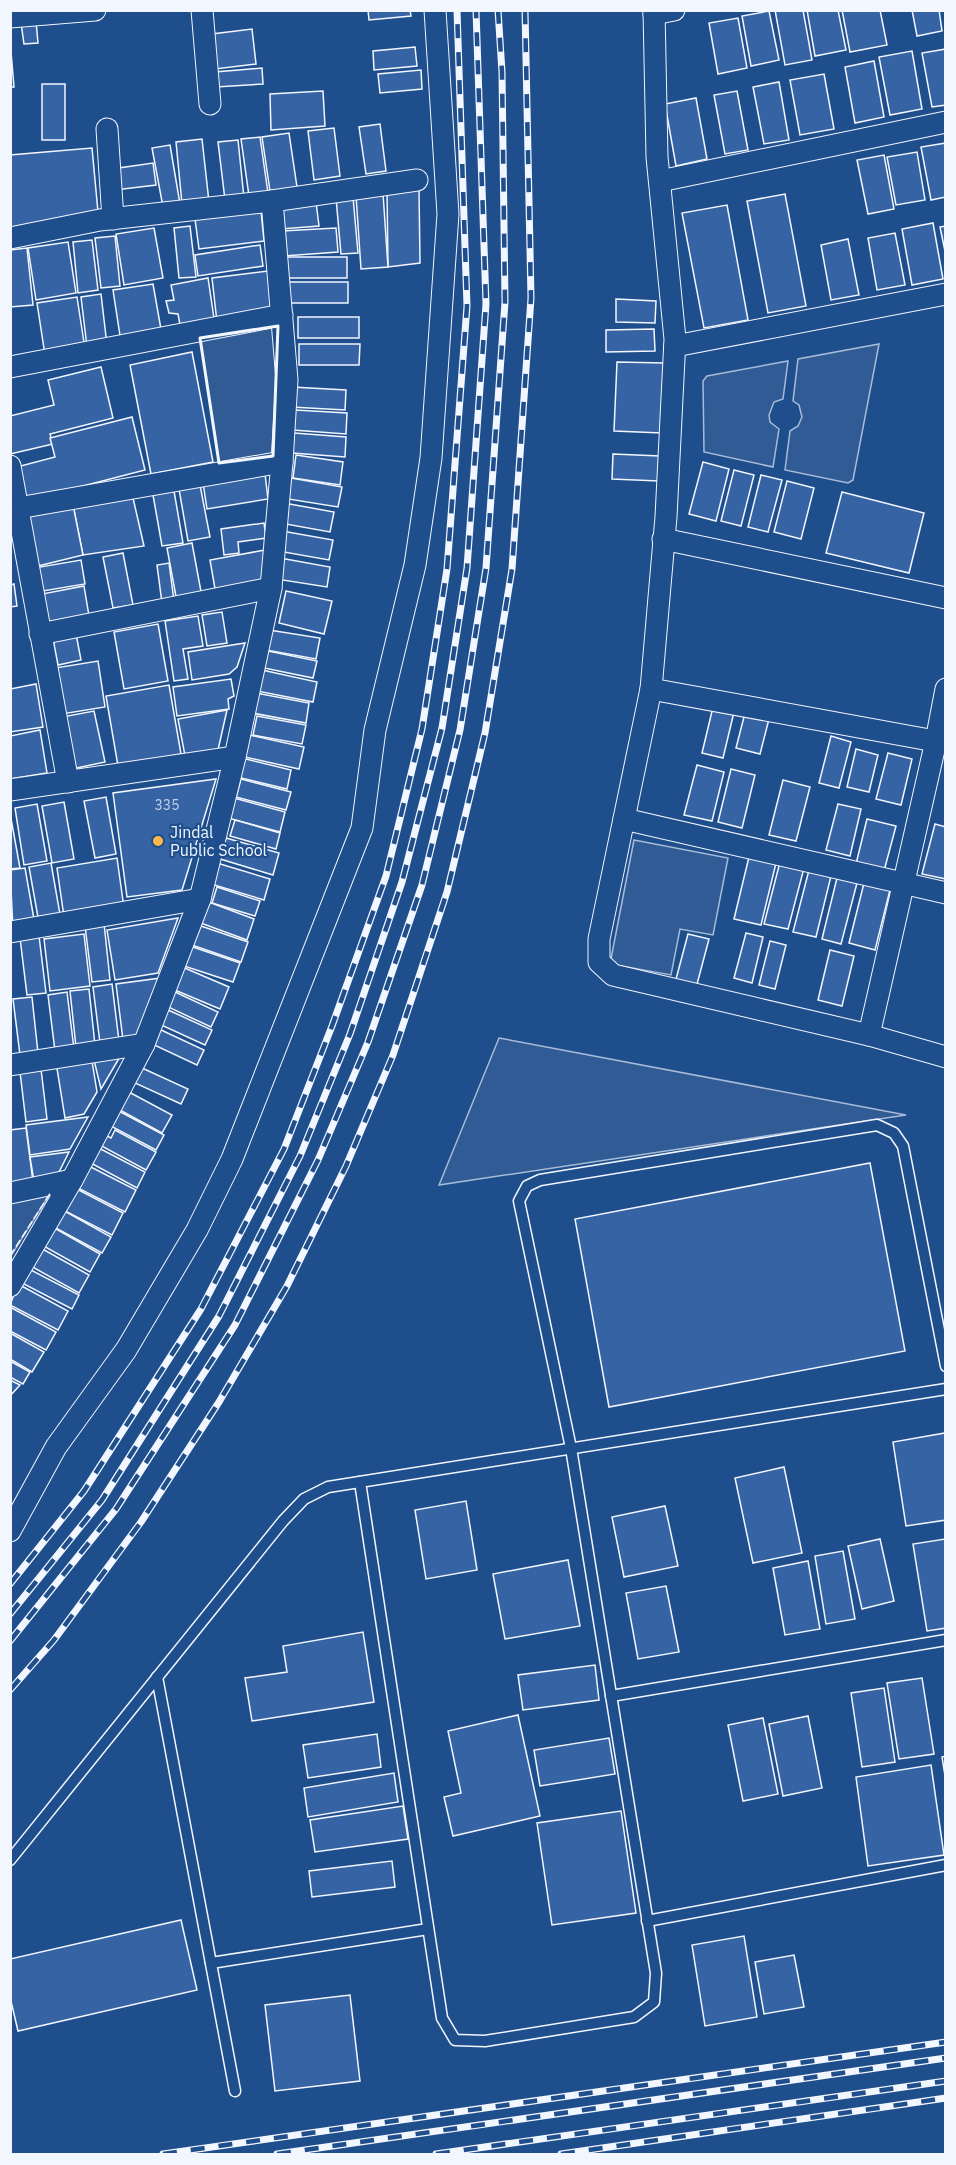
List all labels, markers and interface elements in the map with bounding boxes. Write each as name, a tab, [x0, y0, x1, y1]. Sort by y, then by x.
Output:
house number: 335	[154, 796, 180, 814]
place label: Jindal Public School	[170, 822, 267, 860]
marker: Jindal Public School	[151, 834, 165, 848]

